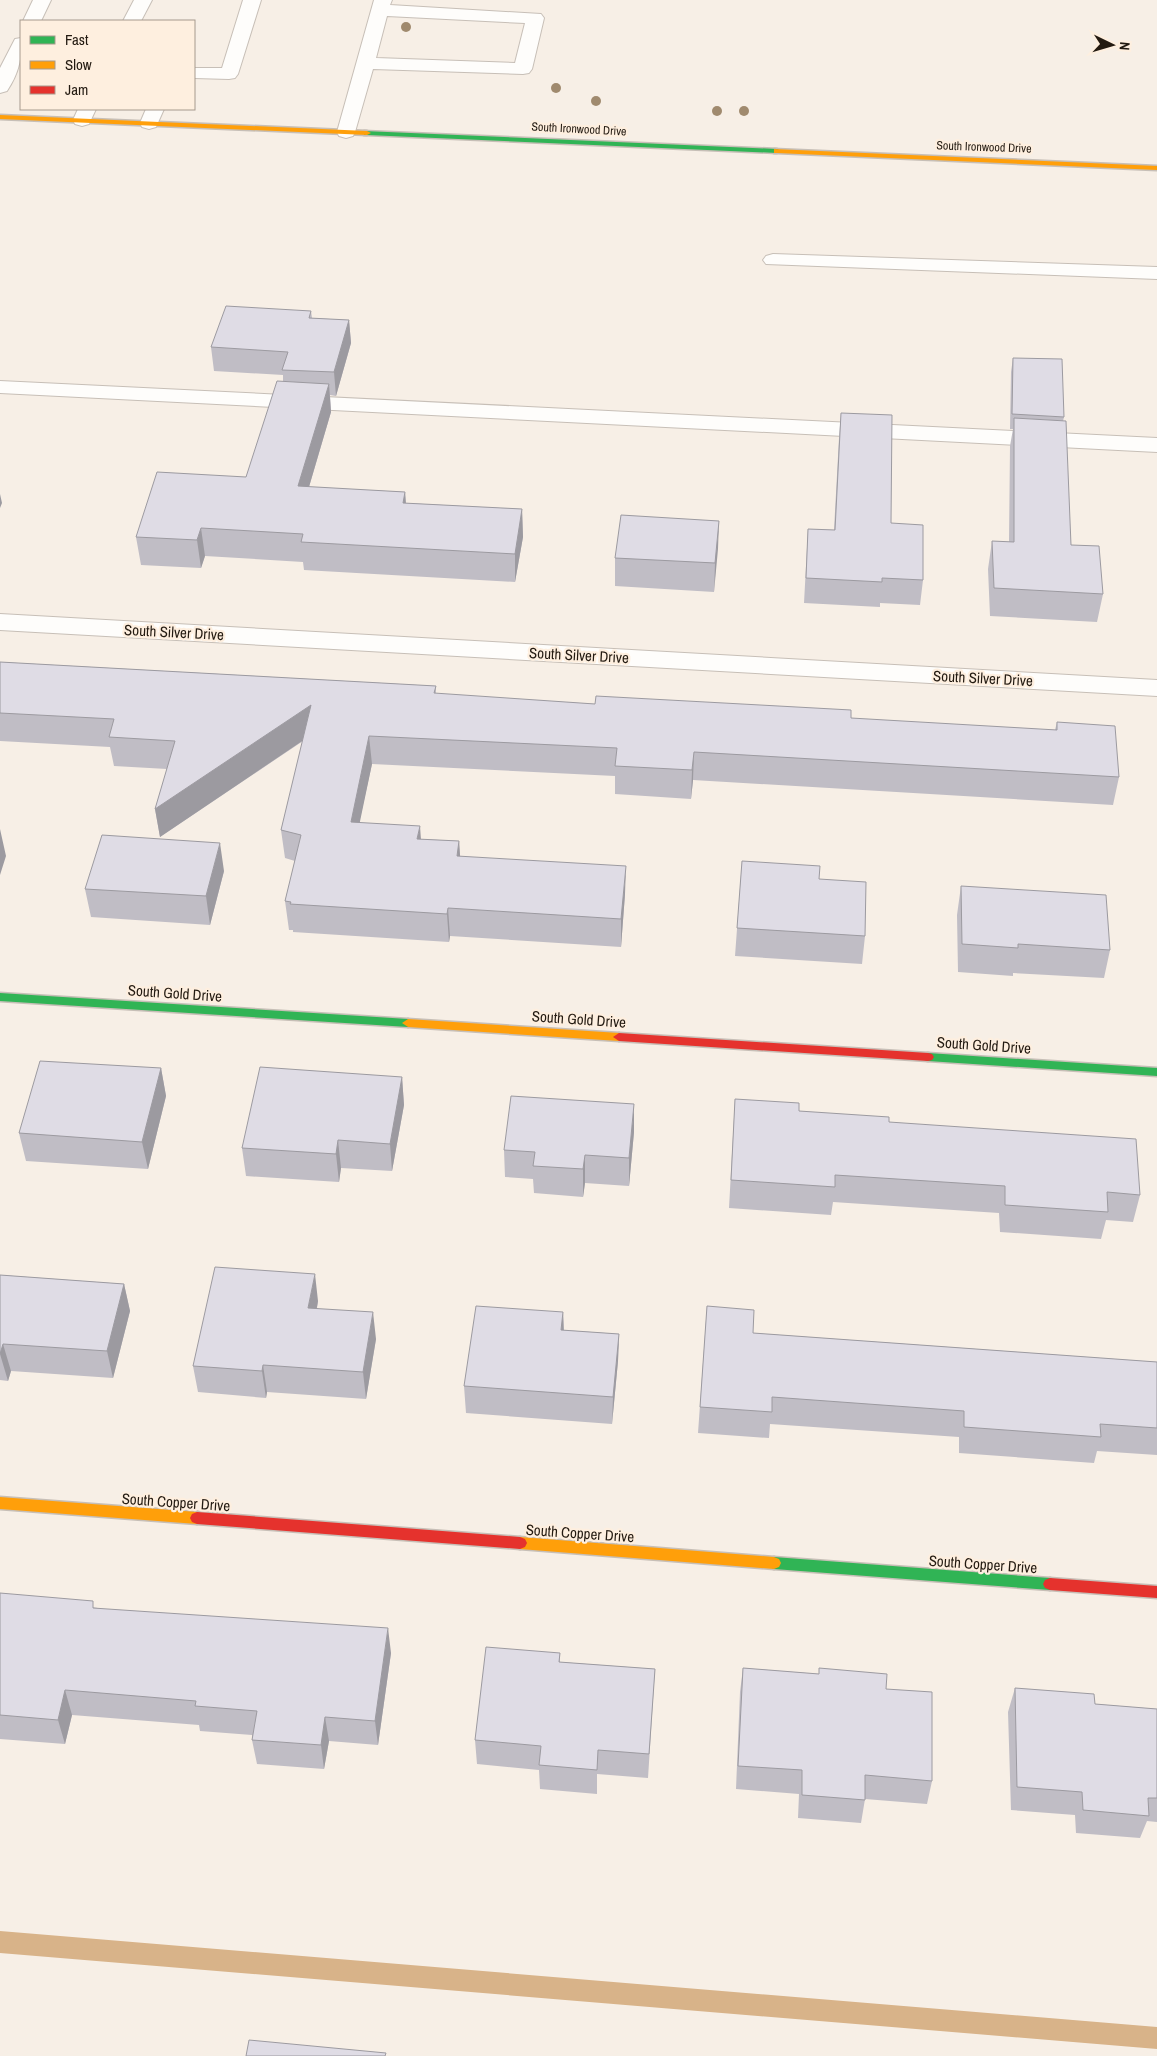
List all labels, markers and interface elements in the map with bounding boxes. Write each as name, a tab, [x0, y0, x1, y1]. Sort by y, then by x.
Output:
legend	[20, 20, 195, 110]
north arrow	[1087, 20, 1137, 70]
text: Fast	[65, 29, 89, 50]
text: N	[1116, 41, 1134, 51]
text: Slow	[65, 54, 92, 75]
text: Jam	[65, 79, 88, 100]
street label: South Ironwood Drive	[531, 119, 627, 139]
street label: South Ironwood Drive	[936, 137, 1032, 157]
street label: South Silver Drive	[124, 619, 225, 645]
street label: South Silver Drive	[529, 642, 630, 668]
street label: South Silver Drive	[933, 665, 1034, 691]
street label: South Gold Drive	[127, 979, 223, 1007]
street label: South Gold Drive	[531, 1005, 627, 1033]
street label: South Gold Drive	[936, 1031, 1032, 1059]
street label: South Copper Drive	[121, 1488, 231, 1516]
street label: South Copper Drive	[525, 1519, 635, 1547]
street label: South Copper Drive	[928, 1550, 1038, 1578]

